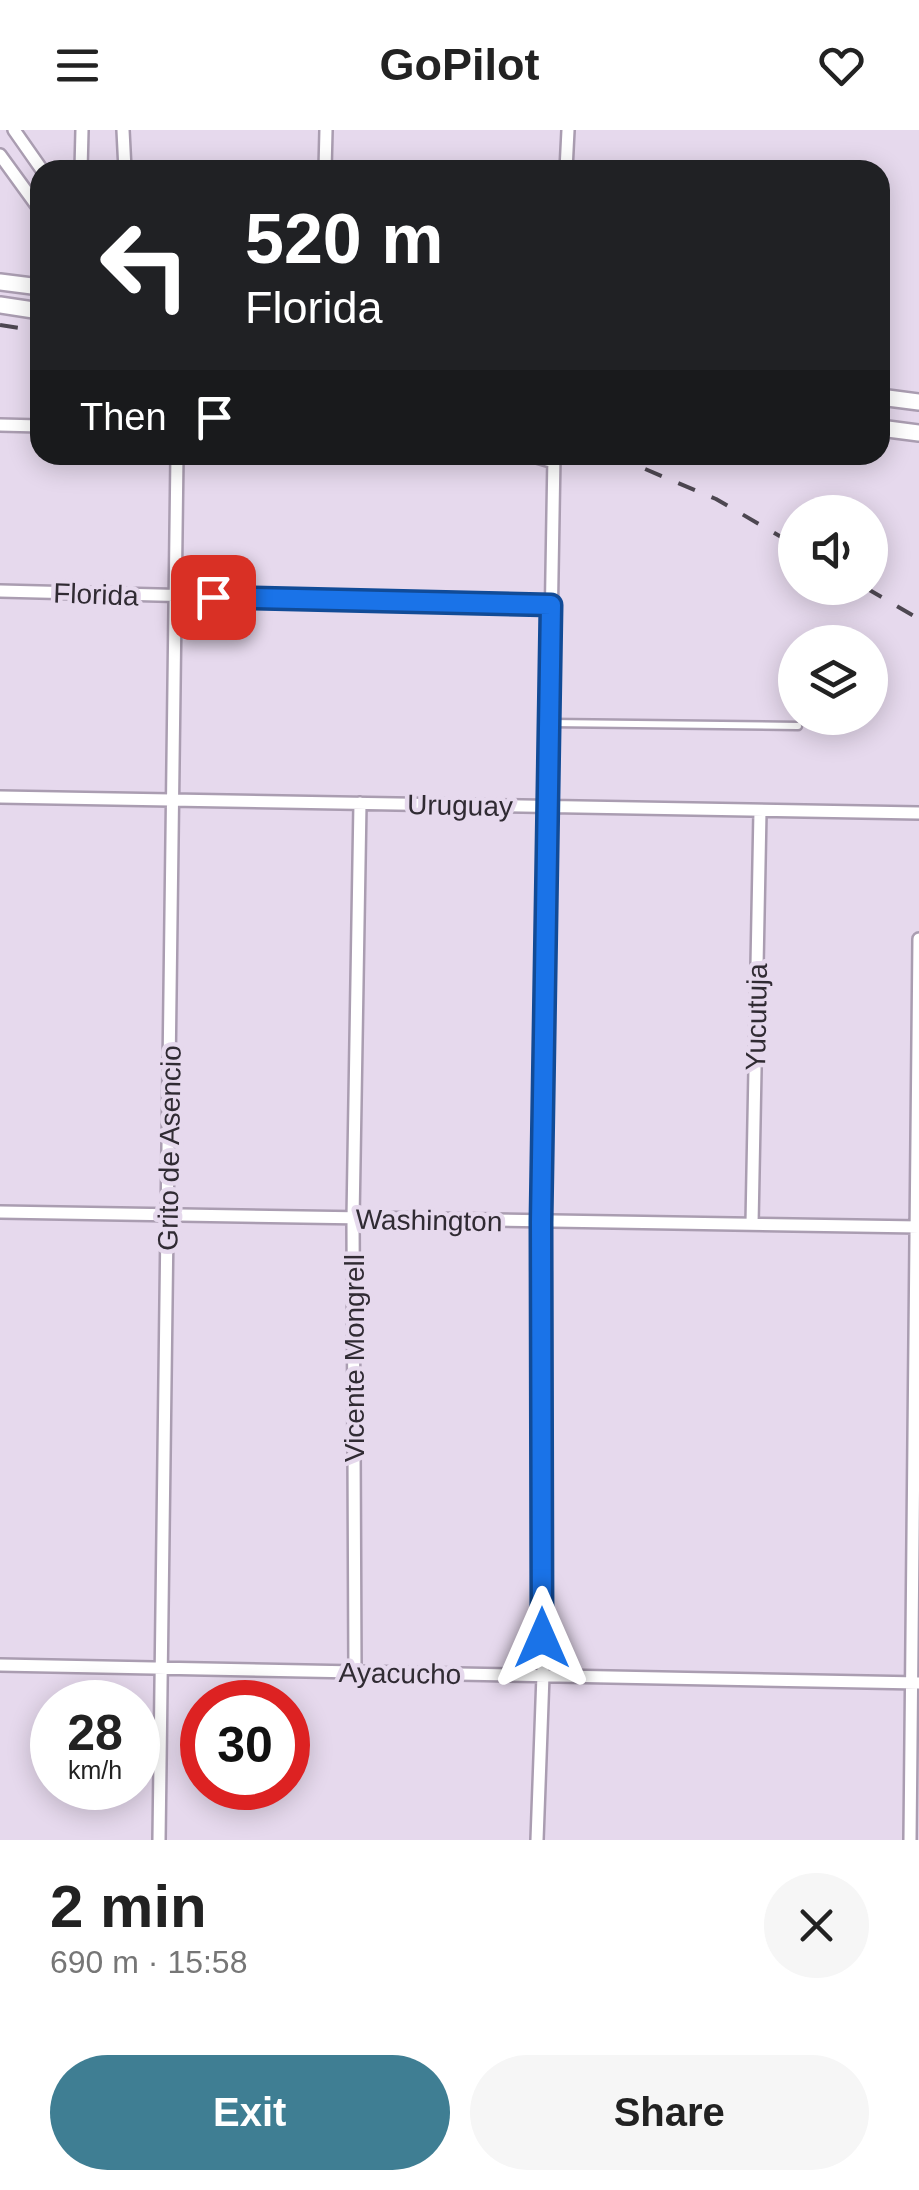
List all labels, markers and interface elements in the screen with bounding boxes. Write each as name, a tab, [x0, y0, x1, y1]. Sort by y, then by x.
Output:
icon: menu	[50, 38, 105, 93]
icon: heart	[814, 38, 869, 93]
text: GoPilot	[380, 39, 539, 90]
icon: left	[80, 200, 210, 330]
text: 520 m	[245, 200, 443, 278]
text: Florida	[245, 282, 383, 333]
icon: arrive	[187, 390, 242, 445]
text: Then	[80, 396, 167, 438]
map controls	[778, 495, 888, 735]
button: sound	[778, 495, 888, 605]
pin	[171, 555, 256, 640]
icon: arrive	[186, 570, 241, 625]
street label: Florida	[53, 578, 140, 611]
button: layers	[778, 625, 888, 735]
street label: Uruguay	[407, 789, 513, 822]
street label: Yucutuja	[740, 963, 773, 1071]
street label: Grito de Asencio	[152, 1045, 187, 1251]
street label: Washington	[355, 1204, 503, 1237]
street label: Vicente Mongrell	[339, 1254, 370, 1462]
position arrow	[490, 1586, 594, 1690]
street label: Ayacucho	[338, 1657, 461, 1690]
speed limit sign: 30	[180, 1680, 310, 1810]
text: 28	[67, 1705, 123, 1761]
text: km/h	[68, 1756, 122, 1784]
text: 2 min	[50, 1873, 207, 1940]
button: close	[764, 1873, 869, 1978]
text: 690 m · 15:58	[50, 1944, 247, 1980]
button: Exit	[50, 2055, 450, 2170]
button: Share	[470, 2055, 869, 2170]

